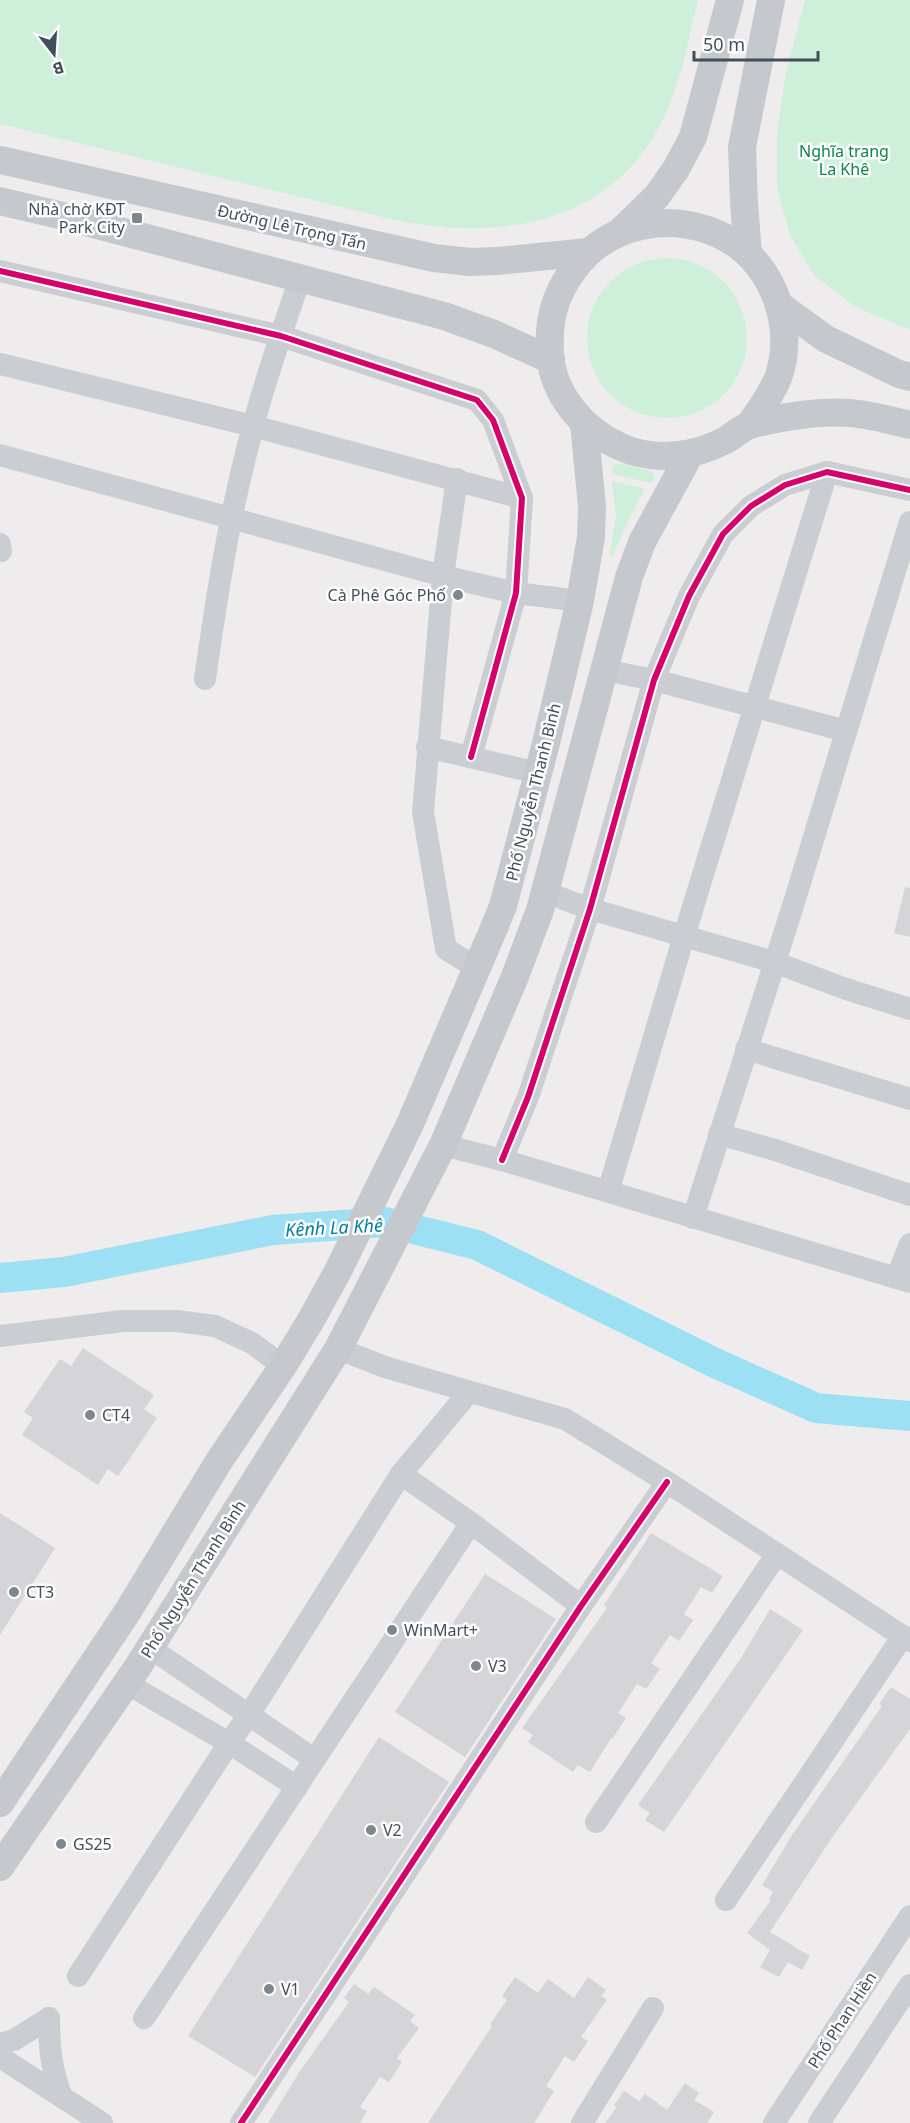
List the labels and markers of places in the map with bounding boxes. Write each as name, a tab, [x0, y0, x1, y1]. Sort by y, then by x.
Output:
place label: Nhà chờ KĐT Park City	[28, 198, 126, 238]
marker: Nhà chờ KĐT Park City	[130, 211, 144, 225]
place label: Cà Phê Góc Phố	[328, 584, 446, 606]
marker: Cà Phê Góc Phố	[451, 588, 465, 602]
place label: CT4	[102, 1404, 130, 1426]
marker: CT4	[83, 1408, 97, 1422]
place label: CT3	[26, 1581, 54, 1603]
marker: CT3	[7, 1585, 21, 1599]
place label: WinMart+	[404, 1619, 478, 1641]
marker: WinMart+	[385, 1623, 399, 1637]
place label: V3	[488, 1655, 507, 1677]
marker: V3	[469, 1659, 483, 1673]
place label: V2	[383, 1819, 402, 1841]
marker: V2	[364, 1823, 378, 1837]
place label: GS25	[73, 1833, 112, 1855]
marker: GS25	[54, 1837, 68, 1851]
place label: V1	[281, 1978, 300, 2000]
marker: V1	[262, 1982, 276, 1996]

